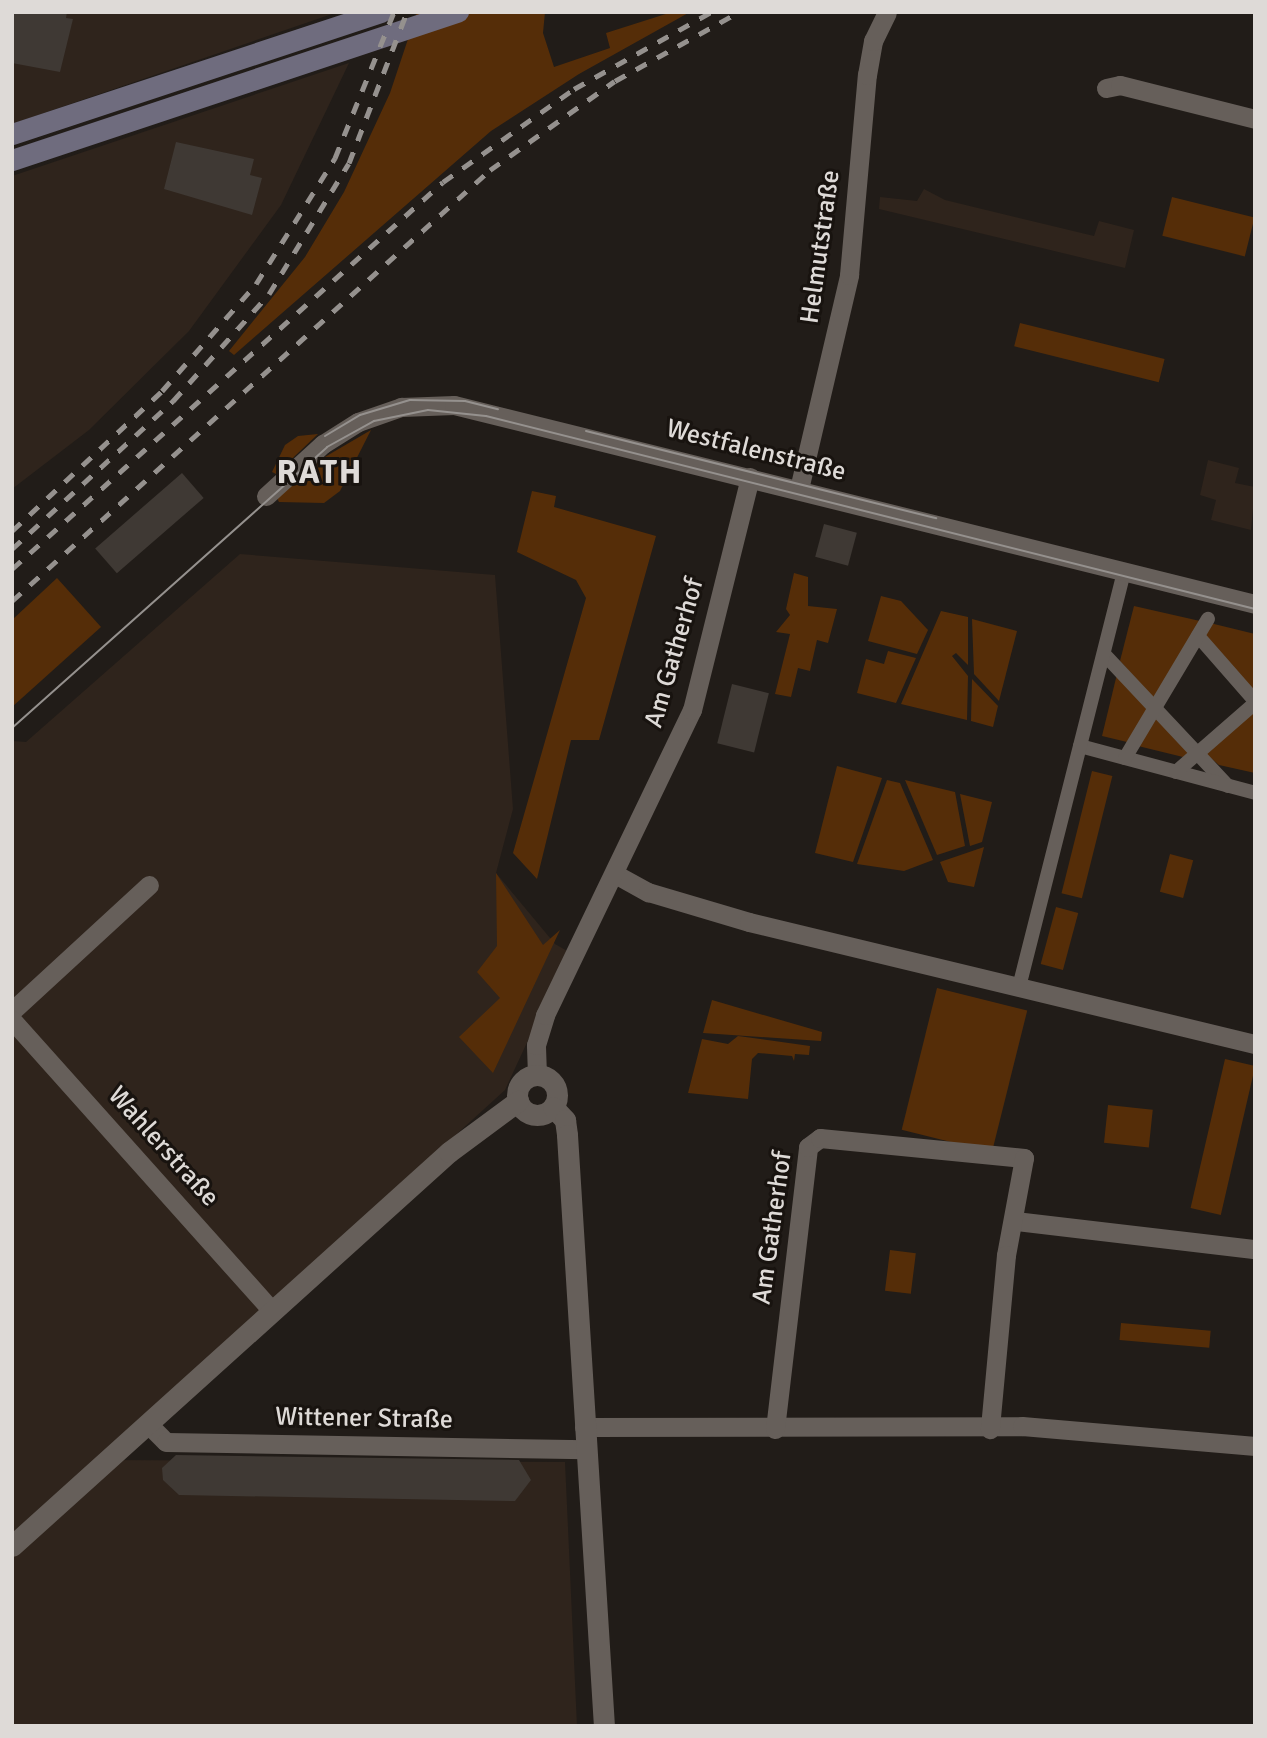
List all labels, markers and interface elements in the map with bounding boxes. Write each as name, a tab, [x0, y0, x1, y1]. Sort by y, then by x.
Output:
street label: Helmutstraße	[795, 168, 847, 326]
street label: Westfalenstraße	[663, 414, 849, 488]
district label: RATH	[277, 453, 363, 493]
street label: Am Gatherhof	[639, 575, 711, 731]
street label: Wahlerstraße	[101, 1081, 225, 1213]
street label: Am Gatherhof	[747, 1150, 799, 1306]
street label: Wittener Straße	[275, 1402, 453, 1436]

